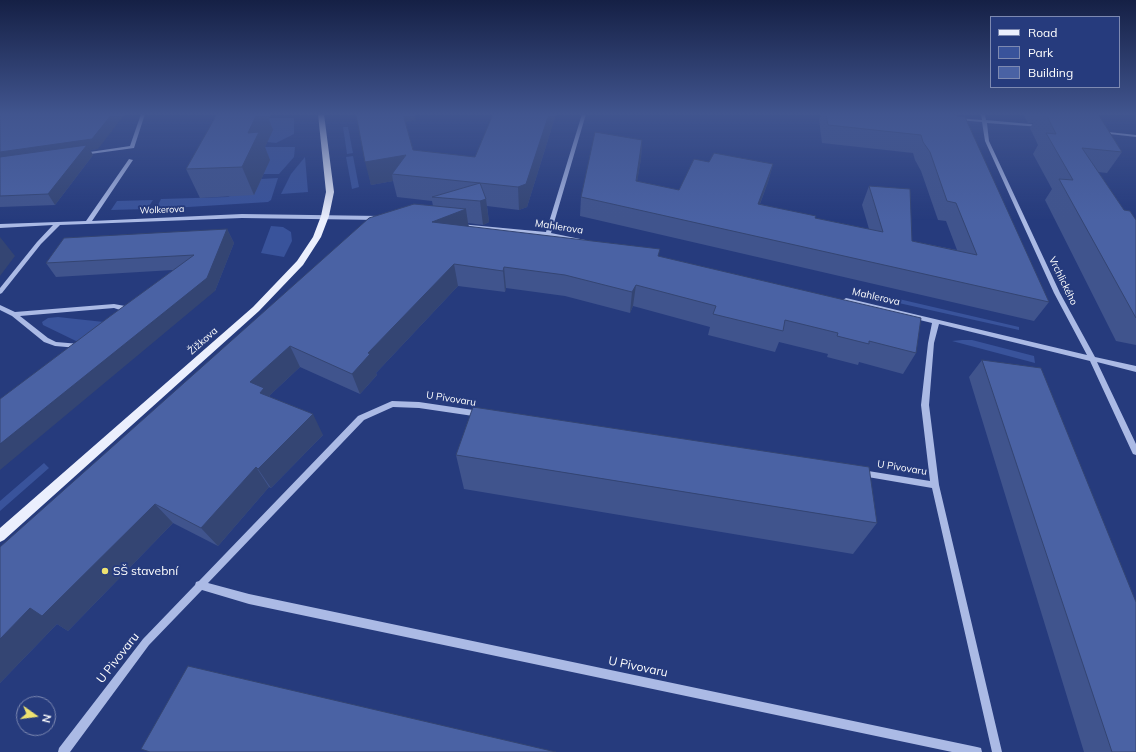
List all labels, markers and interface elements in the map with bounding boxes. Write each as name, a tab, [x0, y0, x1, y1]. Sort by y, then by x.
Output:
legend	[990, 16, 1120, 88]
text: Road	[1028, 25, 1057, 40]
text: Park	[1028, 45, 1053, 60]
text: Building	[1028, 65, 1073, 80]
street label: Wolkerova	[140, 204, 184, 216]
street label: Mahlerova	[534, 217, 584, 237]
street label: Vrchlického	[1046, 255, 1080, 307]
street label: Mahlerova	[851, 286, 901, 308]
street label: Žižkova	[186, 325, 220, 357]
street label: U Pivovaru	[425, 389, 477, 409]
street label: U Pivovaru	[876, 458, 928, 478]
place label: SŠ stavební	[113, 564, 178, 578]
marker: SŠ stavební	[100, 566, 110, 576]
street label: U Pivovaru	[94, 630, 142, 686]
street label: U Pivovaru	[607, 654, 669, 680]
north arrow	[16, 696, 56, 736]
text: N	[39, 713, 54, 724]

